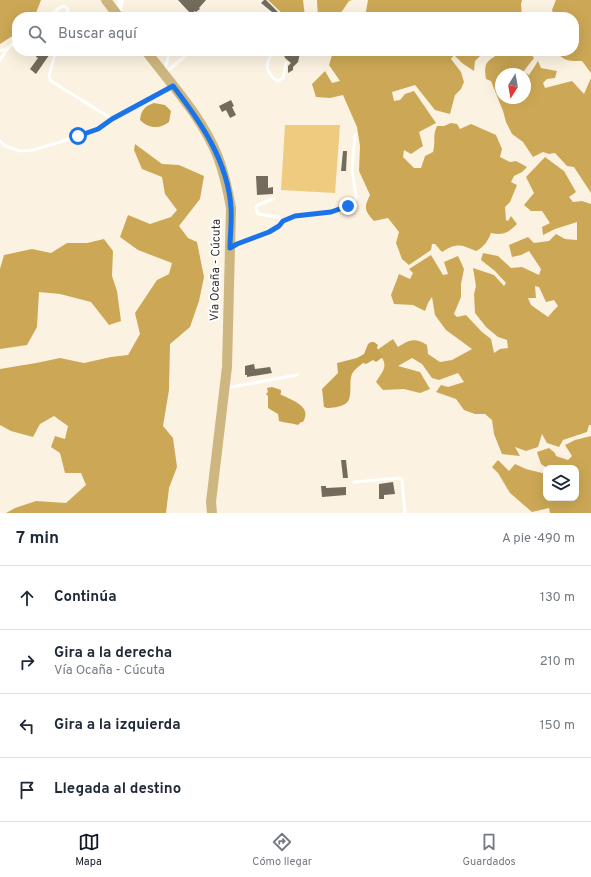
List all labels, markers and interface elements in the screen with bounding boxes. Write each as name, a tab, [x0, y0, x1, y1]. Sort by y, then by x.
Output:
search box	[12, 12, 579, 56]
icon: search	[26, 23, 48, 45]
text: Buscar aquí	[58, 25, 137, 44]
north arrow	[495, 68, 531, 104]
route start	[69, 127, 87, 145]
route end	[339, 197, 357, 215]
street label: Vía Ocaña - Cúcuta	[207, 219, 225, 321]
map controls	[543, 465, 579, 501]
button: layers	[543, 465, 579, 501]
text: 7 min	[16, 528, 59, 550]
text: A pie · 490 m	[502, 531, 575, 547]
icon: ahead	[16, 587, 38, 609]
text: Continúa	[54, 588, 116, 607]
text: 130 m	[540, 590, 575, 606]
text: Gira a la derecha	[54, 644, 172, 663]
icon: right	[16, 651, 38, 673]
text: 210 m	[540, 654, 575, 670]
text: Vía Ocaña - Cúcuta	[54, 663, 165, 679]
icon: left	[16, 715, 38, 737]
text: Gira a la izquierda	[54, 716, 181, 735]
text: 150 m	[540, 718, 575, 734]
icon: arrive	[16, 779, 38, 801]
text: Llegada al destino	[54, 780, 181, 799]
tab: Mapa	[75, 831, 102, 869]
tab: Cómo llegar	[252, 831, 312, 869]
tab: Guardados	[463, 831, 516, 869]

